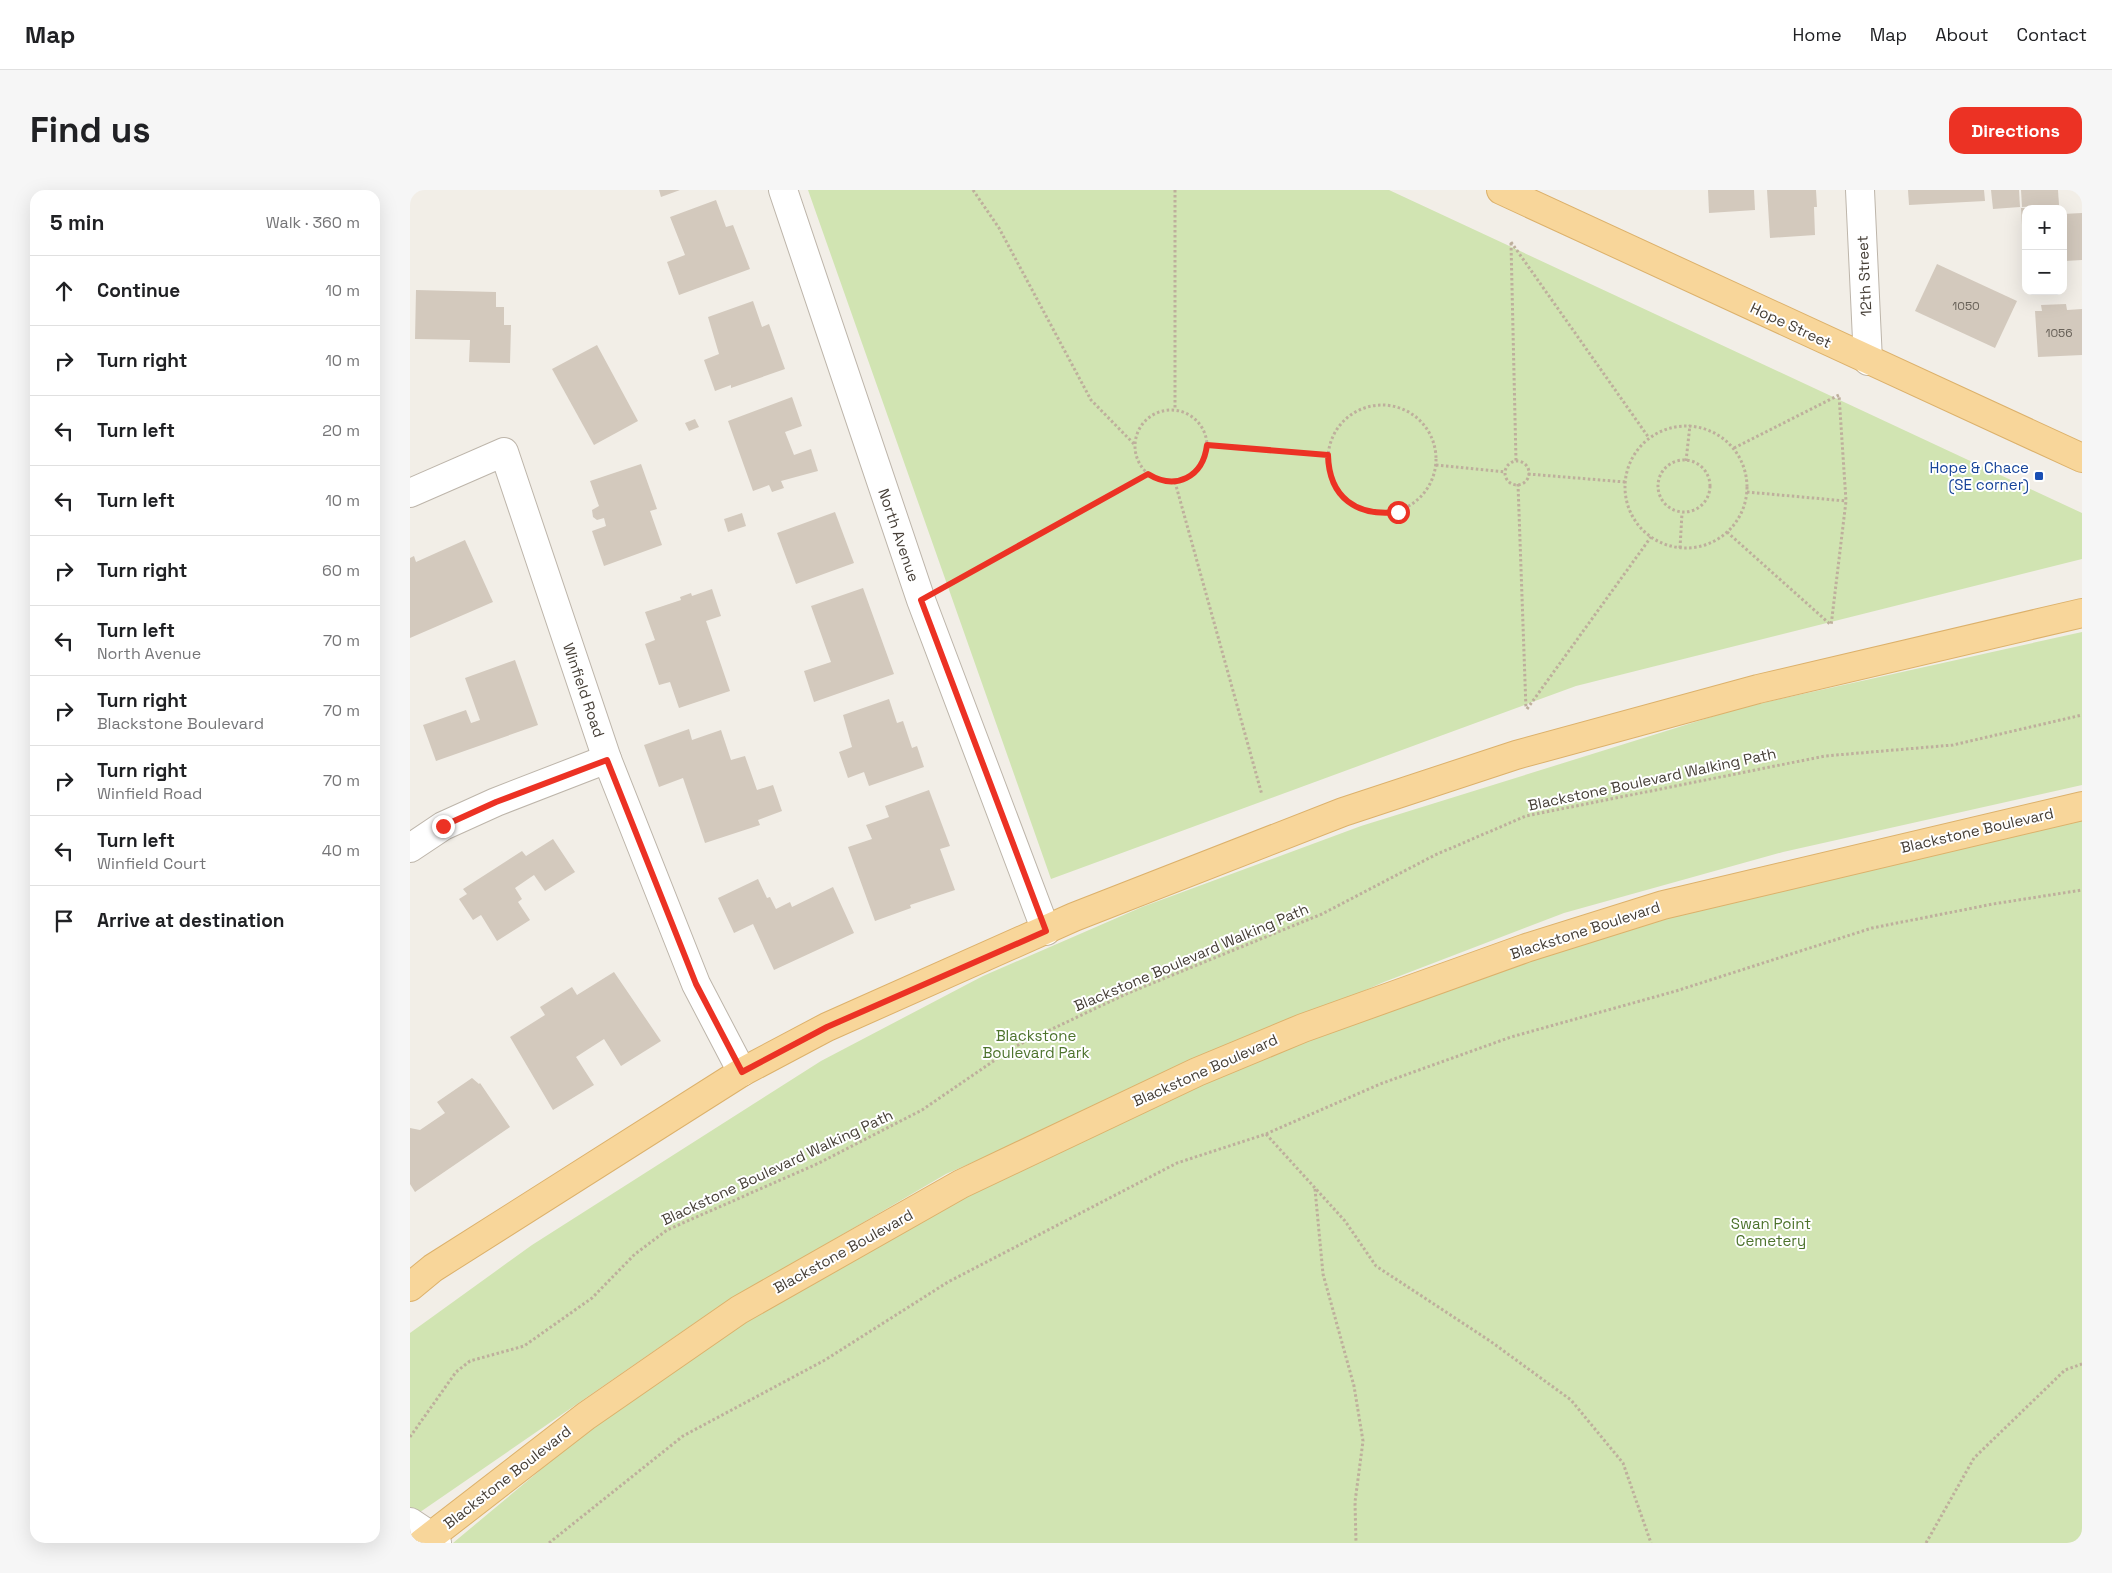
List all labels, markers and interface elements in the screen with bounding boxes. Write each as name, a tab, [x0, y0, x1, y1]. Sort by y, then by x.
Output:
text: Map	[25, 19, 75, 50]
text: Home	[1793, 23, 1842, 46]
text: Map	[1870, 23, 1907, 46]
text: About	[1935, 23, 1989, 46]
text: Contact	[2017, 23, 2087, 46]
button: Directions	[1949, 107, 2082, 154]
text: Find us	[30, 108, 151, 152]
map controls	[2022, 205, 2067, 295]
button: +	[2022, 205, 2067, 250]
text: 5 min	[50, 209, 104, 236]
text: Walk · 360 m	[266, 212, 360, 233]
street label: 12th Street	[1852, 235, 1876, 317]
button: −	[2022, 250, 2067, 295]
icon: ahead	[50, 277, 78, 305]
text: Continue	[97, 278, 180, 303]
text: 10 m	[325, 280, 360, 301]
street label: Hope Street	[1747, 298, 1835, 352]
house number: 1050	[1952, 298, 1980, 314]
house number: 1056	[2045, 325, 2073, 341]
icon: right	[50, 347, 78, 375]
text: Turn right	[97, 348, 187, 373]
text: 10 m	[325, 350, 360, 371]
icon: left	[50, 417, 78, 445]
text: Turn left	[97, 418, 175, 443]
text: 20 m	[322, 420, 360, 441]
place label: Hope & Chace (SE corner)	[1929, 458, 2029, 495]
marker: Hope & Chace (SE corner)	[2033, 470, 2045, 482]
street label: North Avenue	[874, 486, 924, 584]
icon: left	[50, 487, 78, 515]
text: Turn left	[97, 488, 175, 513]
text: 10 m	[325, 490, 360, 511]
route start	[1387, 501, 1410, 524]
icon: right	[50, 557, 78, 585]
text: Turn right	[97, 558, 187, 583]
text: 60 m	[322, 560, 360, 581]
text: Turn left	[97, 618, 175, 643]
icon: left	[50, 627, 78, 655]
text: 70 m	[323, 630, 360, 651]
street label: Winfield Road	[559, 640, 609, 740]
text: North Avenue	[97, 643, 201, 664]
text: Turn right	[97, 688, 187, 713]
icon: right	[50, 697, 78, 725]
text: 70 m	[323, 700, 360, 721]
text: Blackstone Boulevard	[97, 713, 264, 734]
street label: Blackstone Boulevard Walking Path	[1526, 743, 1778, 815]
text: Turn right	[97, 758, 187, 783]
icon: right	[50, 767, 78, 795]
text: 70 m	[323, 770, 360, 791]
text: Winfield Road	[97, 783, 202, 804]
street label: Blackstone Boulevard	[1899, 803, 2055, 857]
route end	[432, 815, 455, 838]
text: Turn left	[97, 828, 175, 853]
icon: left	[50, 837, 78, 865]
text: 40 m	[322, 840, 360, 861]
text: Winfield Court	[97, 853, 206, 874]
street label: Blackstone Boulevard	[1508, 897, 1662, 963]
street label: Blackstone Boulevard Walking Path	[1071, 899, 1311, 1015]
icon: arrive	[50, 907, 78, 935]
text: Arrive at destination	[97, 908, 285, 933]
park label: Blackstone Boulevard Park	[982, 1026, 1090, 1062]
street label: Blackstone Boulevard	[1130, 1029, 1280, 1111]
street label: Blackstone Boulevard Walking Path	[658, 1105, 896, 1229]
street label: Blackstone Boulevard	[770, 1205, 916, 1297]
park label: Swan Point Cemetery	[1731, 1214, 1811, 1250]
street label: Blackstone Boulevard	[439, 1421, 575, 1533]

